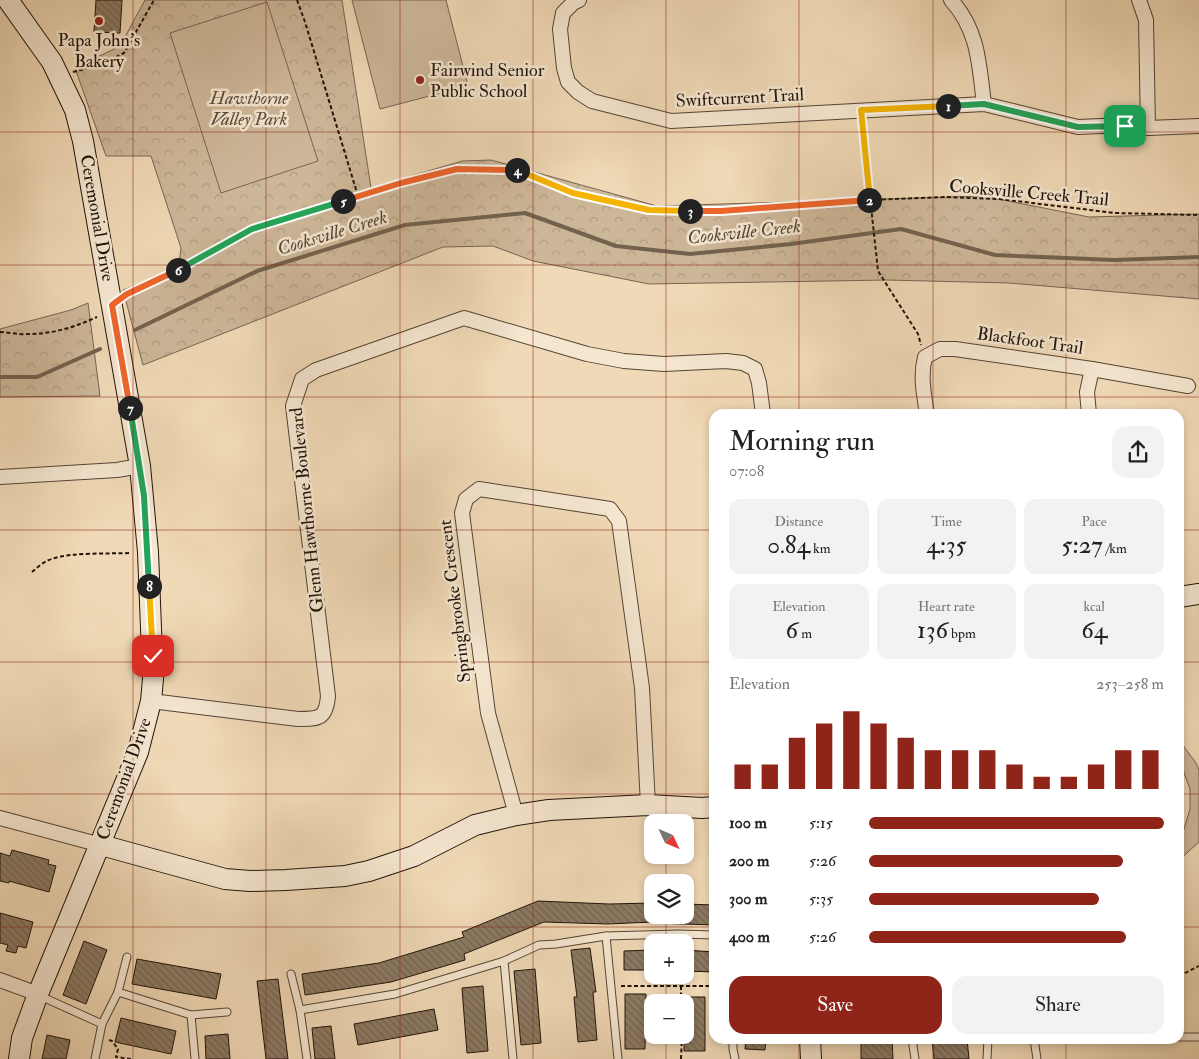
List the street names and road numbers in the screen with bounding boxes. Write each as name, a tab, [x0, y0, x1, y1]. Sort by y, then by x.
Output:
street label: Swiftcurrent Trail	[675, 83, 805, 113]
street label: Ceremonial Drive	[75, 153, 120, 284]
street label: Cooksville Creek Trail	[948, 175, 1110, 211]
street label: Blackfoot Trail	[975, 322, 1085, 360]
street label: Glenn Hawthorne Boulevard	[285, 406, 329, 614]
street label: Springbrooke Crescent	[434, 518, 476, 684]
street label: Ceremonial Drive	[91, 714, 157, 843]

